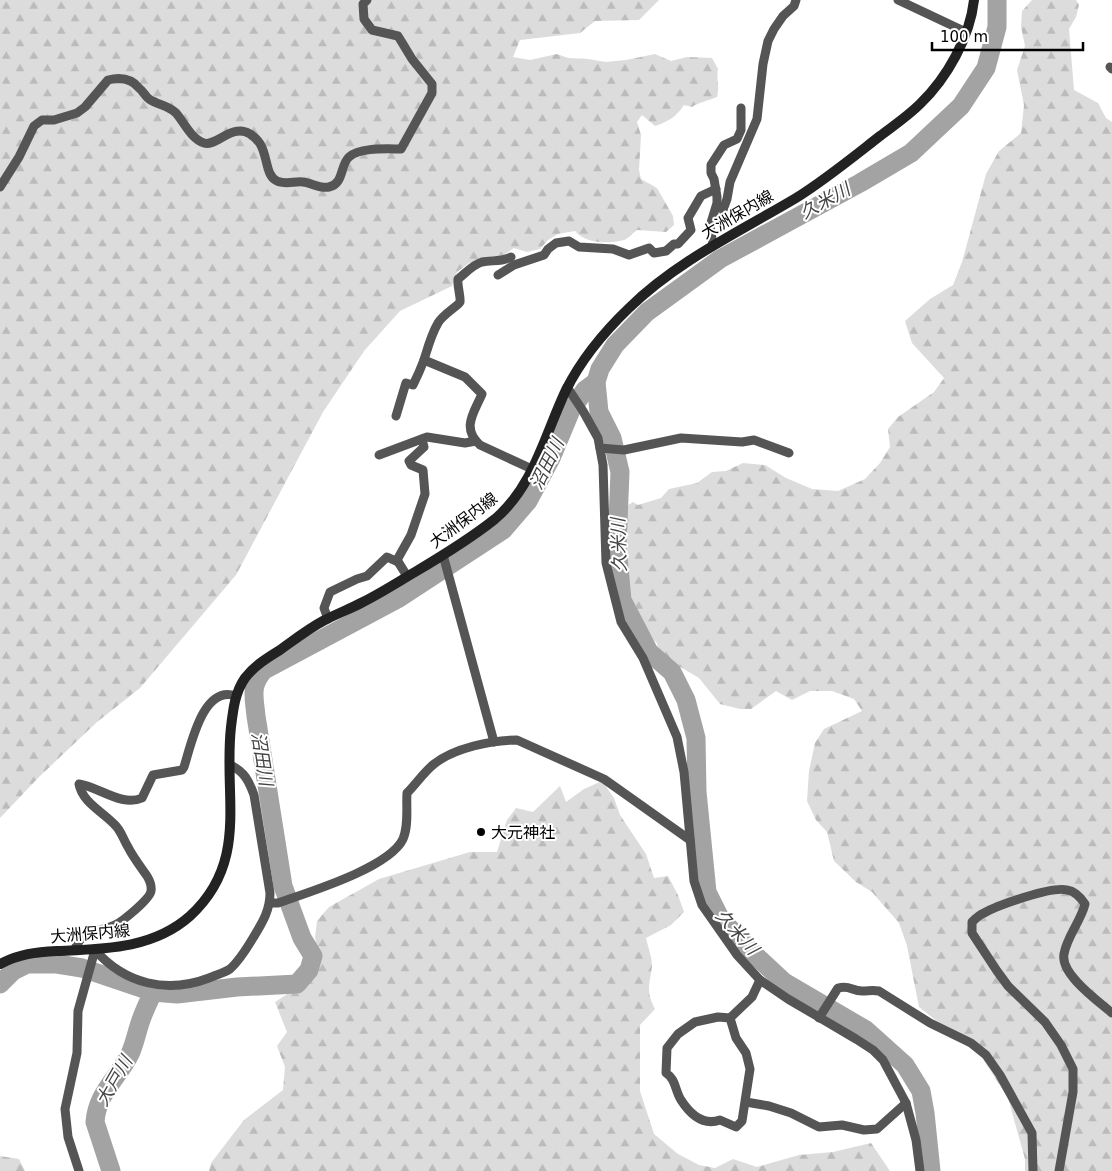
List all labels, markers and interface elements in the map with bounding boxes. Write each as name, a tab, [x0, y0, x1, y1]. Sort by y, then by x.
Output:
scale bar	[932, 20, 1083, 52]
text: 100 m	[940, 28, 988, 46]
water label: 久米川	[796, 177, 855, 223]
street label: 大洲保内線	[698, 186, 777, 243]
water label: 沼田川	[525, 433, 569, 493]
street label: 大洲保内線	[426, 489, 501, 552]
water label: 久米川	[607, 516, 630, 572]
water label: 沼田川	[248, 731, 277, 789]
place label: 大元神社	[491, 823, 555, 842]
marker: 大元神社	[475, 826, 487, 838]
water label: 久米川	[712, 905, 765, 960]
street label: 大洲保内線	[49, 921, 131, 946]
water label: 大戸川	[91, 1050, 137, 1109]

